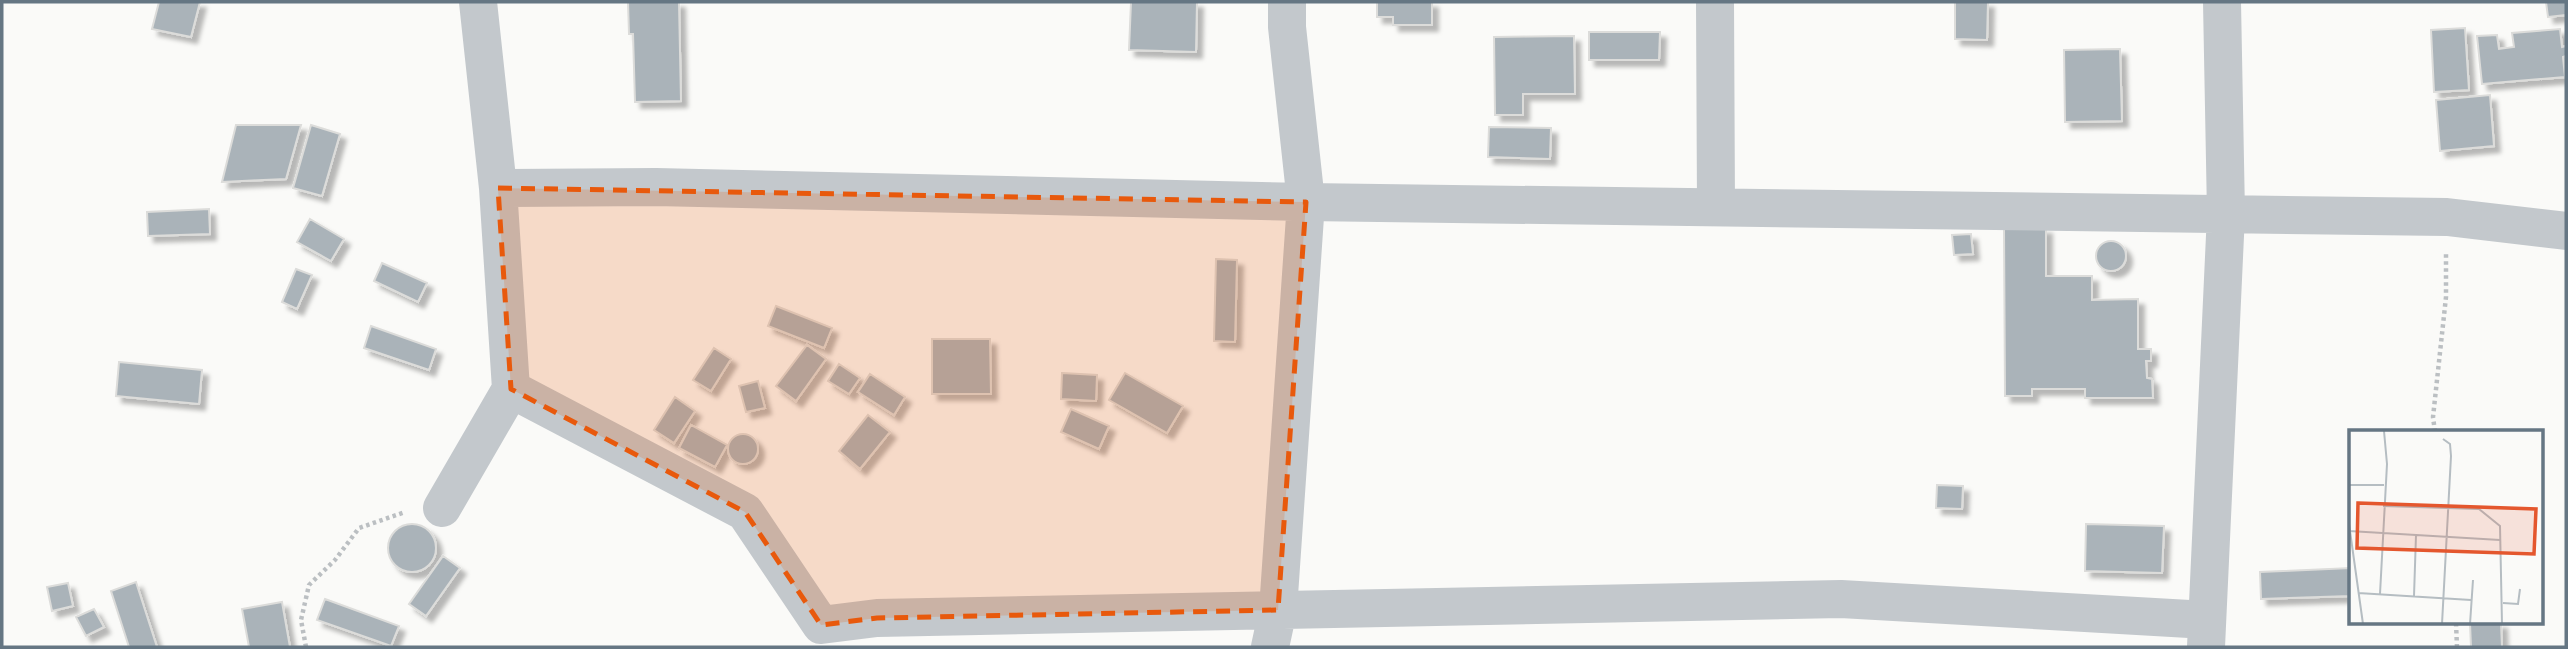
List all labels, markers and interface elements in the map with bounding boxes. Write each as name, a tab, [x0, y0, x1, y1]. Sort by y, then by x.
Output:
inset map	[2349, 430, 2544, 624]

